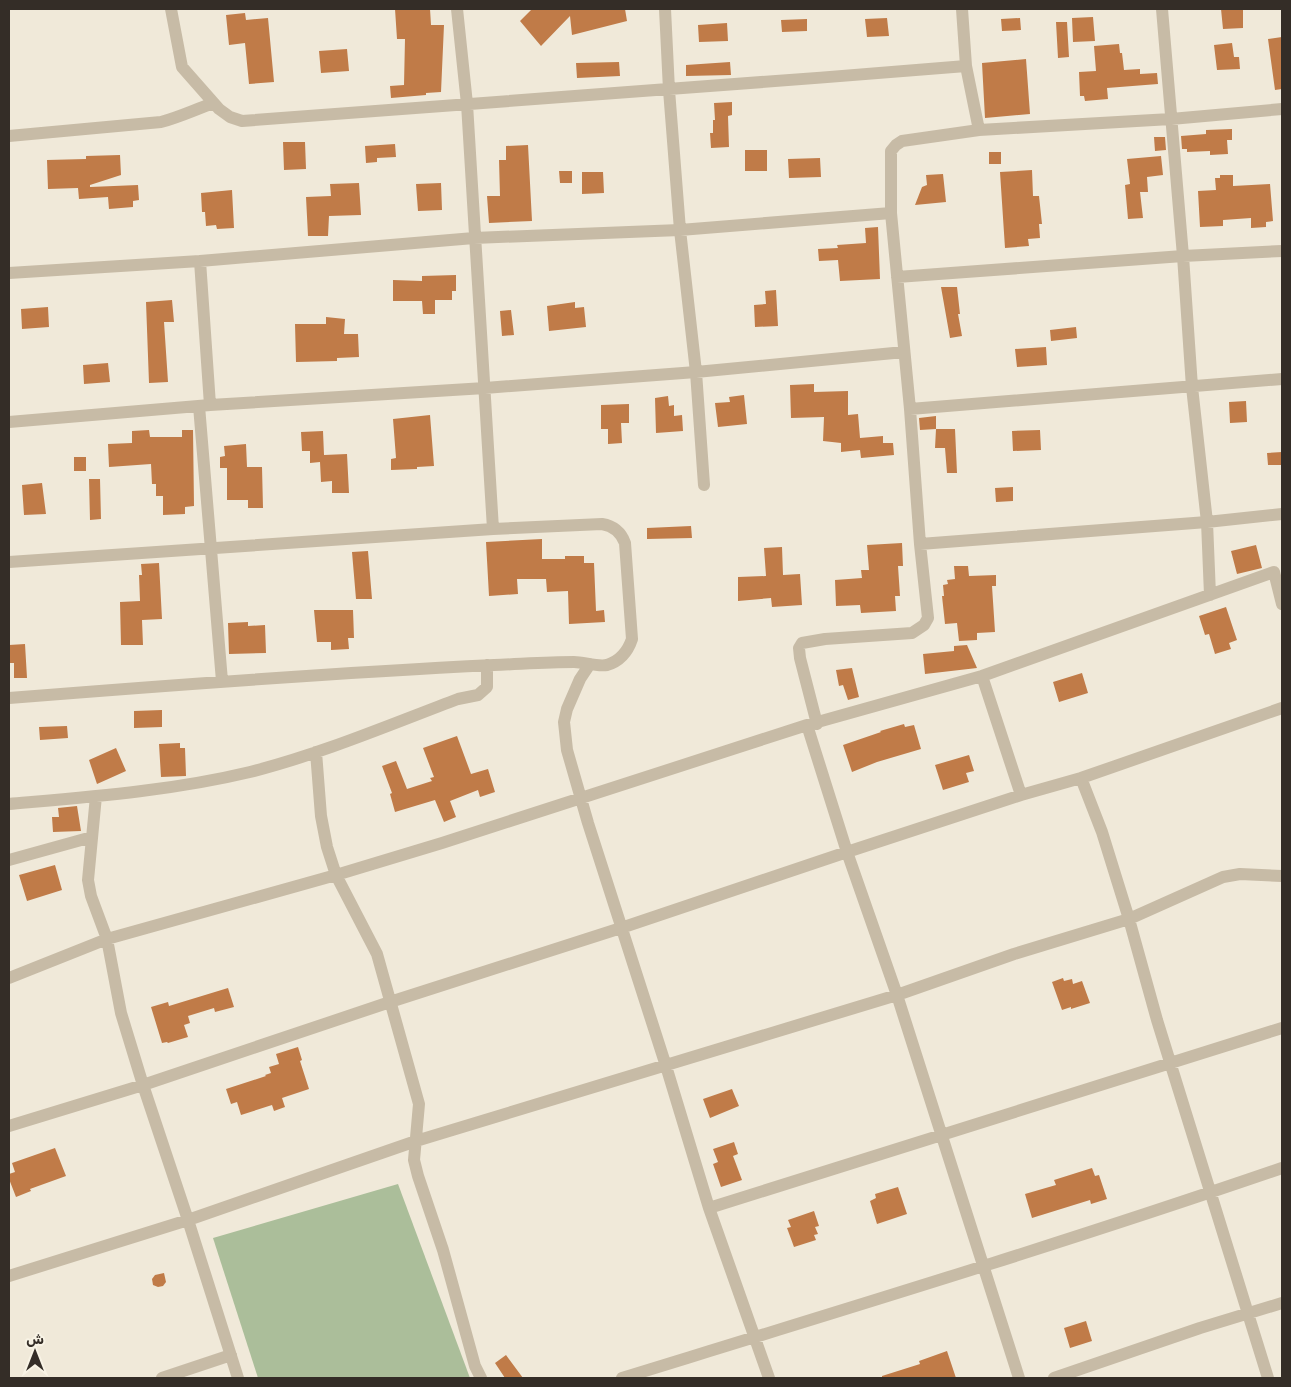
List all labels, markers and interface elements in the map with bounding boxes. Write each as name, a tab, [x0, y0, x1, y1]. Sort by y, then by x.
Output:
north arrow	[10, 1327, 60, 1377]
text: ش	[26, 1331, 44, 1348]

